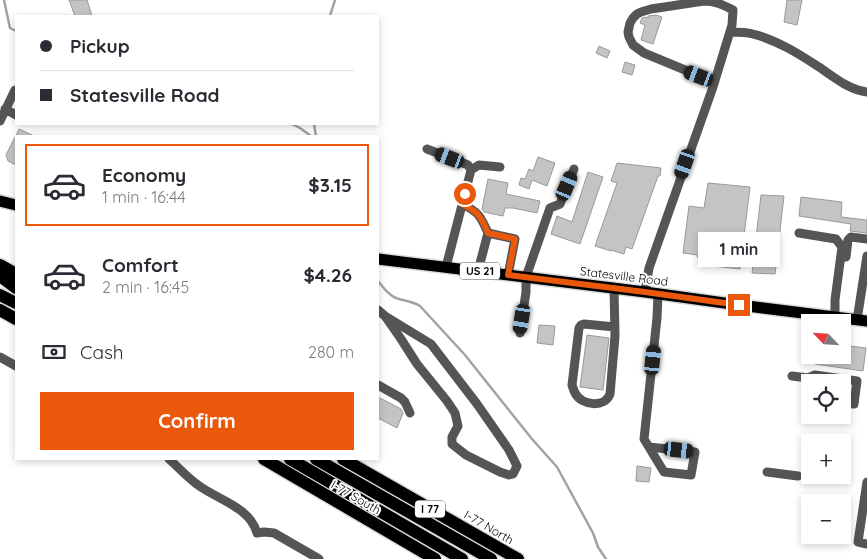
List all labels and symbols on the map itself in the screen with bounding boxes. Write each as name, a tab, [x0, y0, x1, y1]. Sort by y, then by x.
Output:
car	[682, 64, 715, 88]
car	[433, 146, 466, 170]
car	[673, 147, 696, 181]
car	[554, 169, 579, 203]
route start	[454, 183, 476, 205]
callout: 1 min	[698, 232, 780, 268]
road number: US 21	[460, 262, 500, 280]
street label: Statesville Road	[579, 263, 669, 289]
route end	[728, 294, 750, 316]
car	[512, 303, 531, 335]
north arrow	[801, 314, 851, 364]
car	[643, 344, 662, 376]
car	[663, 441, 694, 459]
street label: I-77 South	[328, 477, 384, 517]
road number: I 77	[415, 500, 445, 518]
street label: I-77 North	[462, 507, 516, 547]

